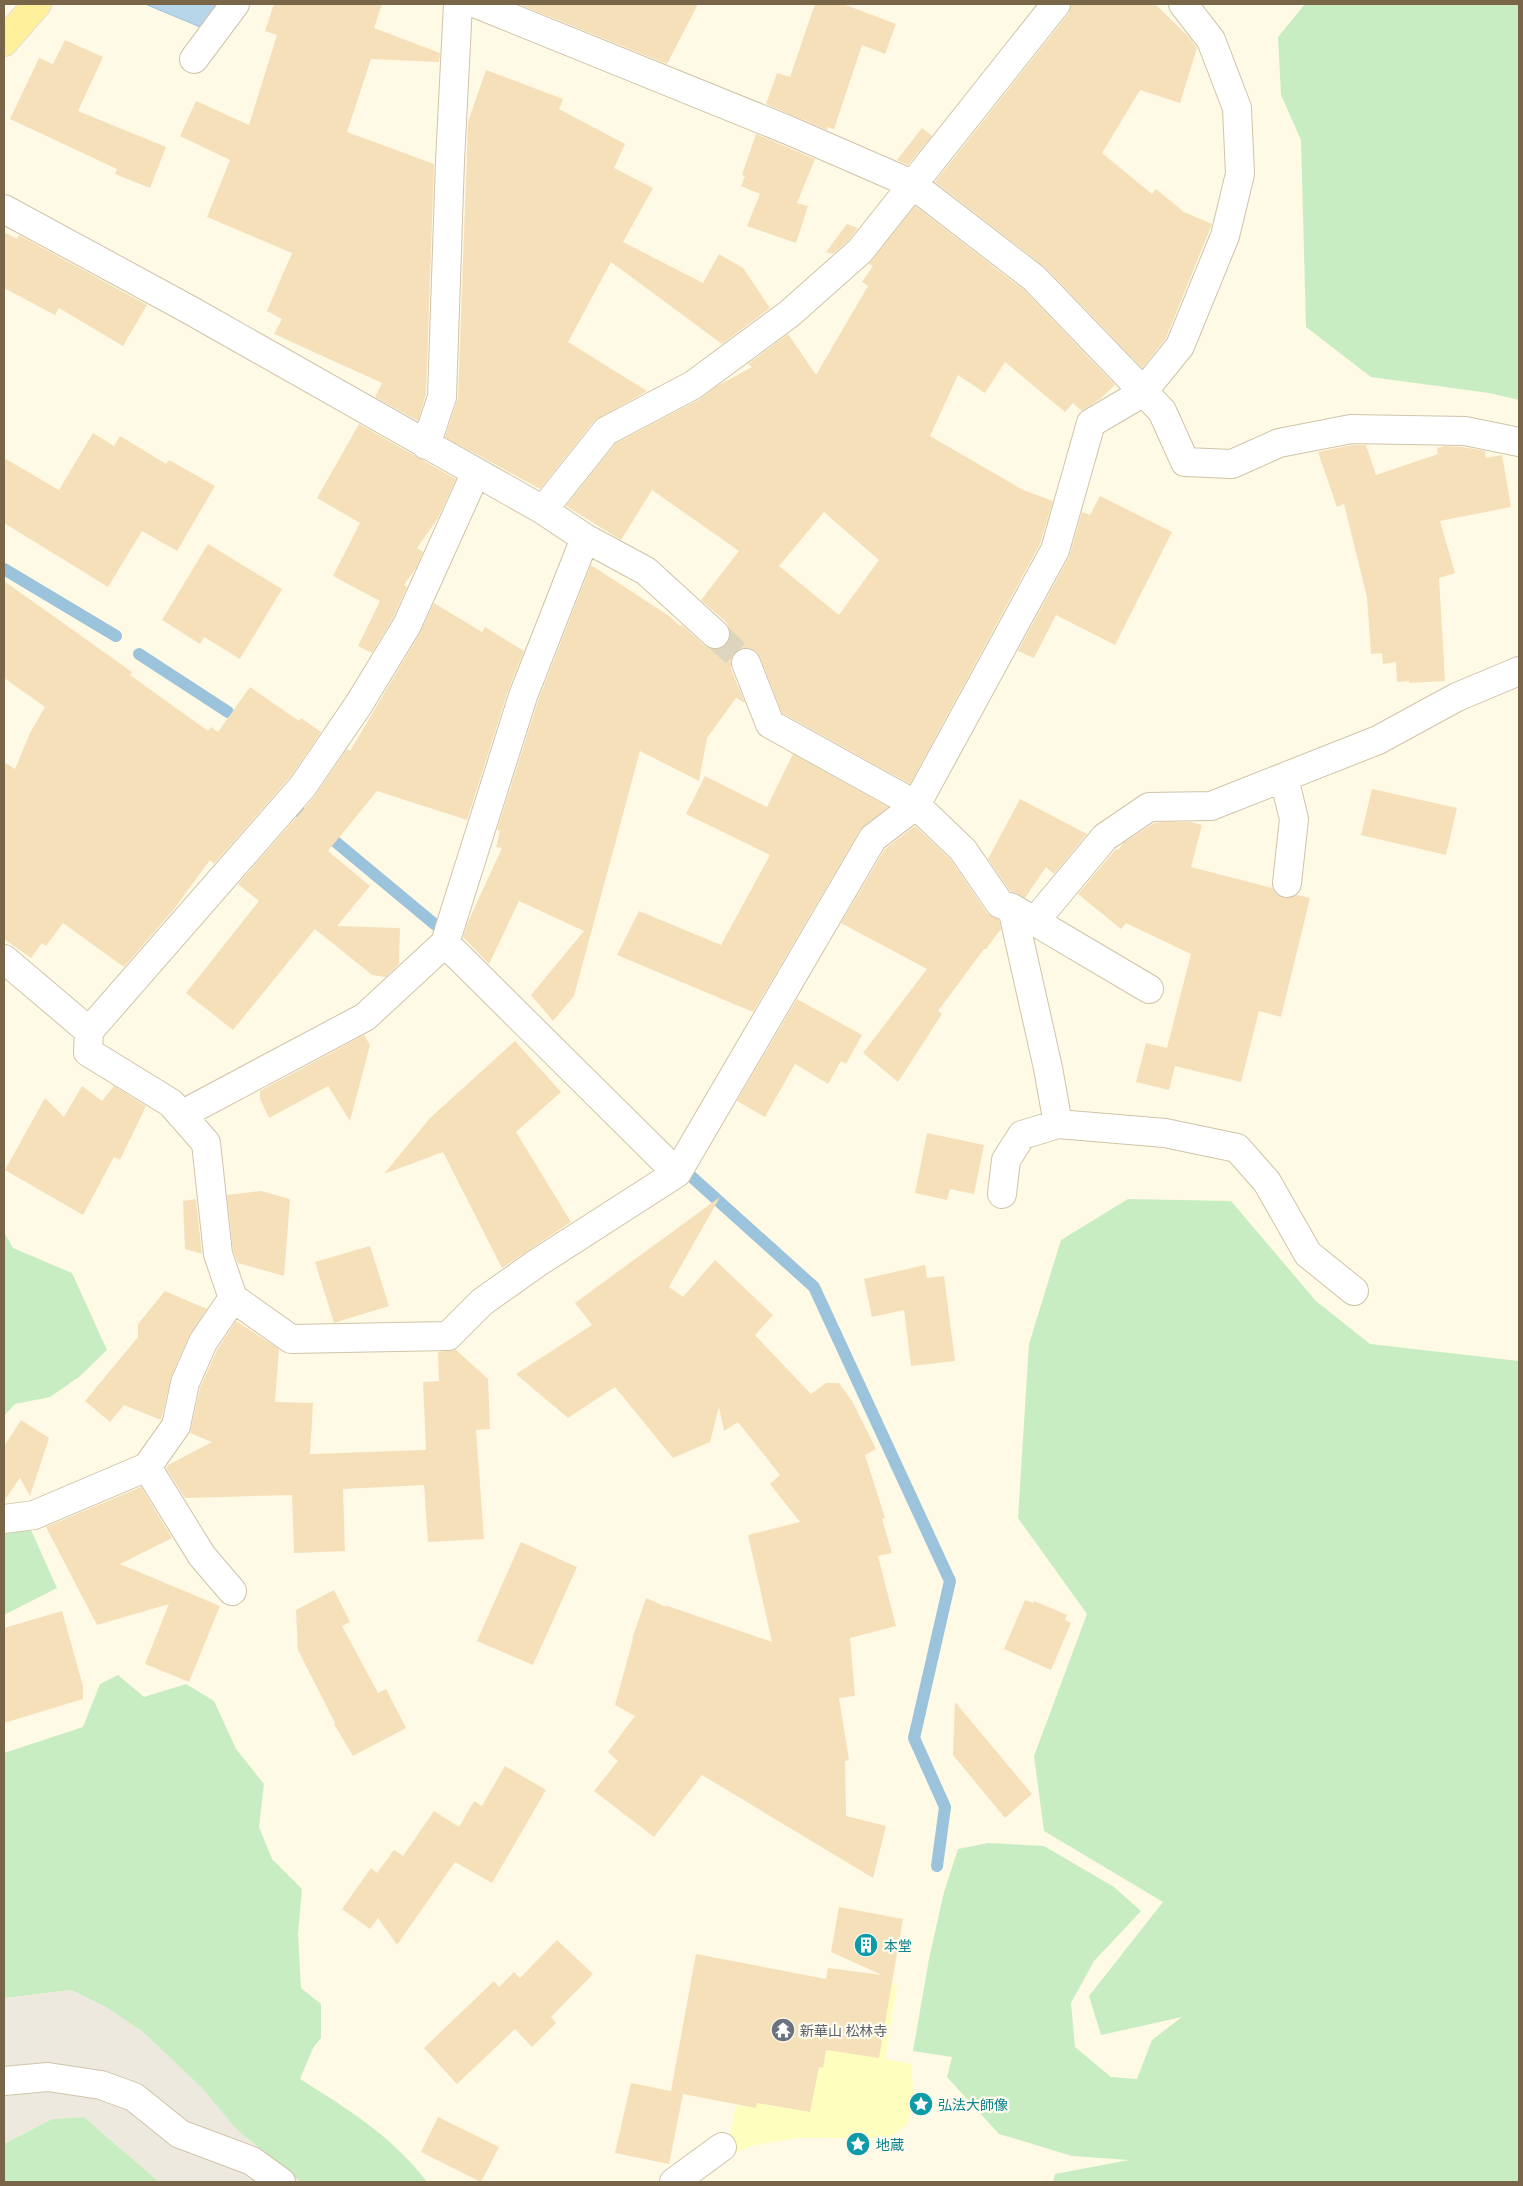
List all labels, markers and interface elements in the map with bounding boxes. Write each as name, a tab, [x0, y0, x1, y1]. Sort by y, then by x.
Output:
building icon: 本堂	[853, 1932, 879, 1958]
place label: 本堂	[884, 1937, 912, 1954]
temple icon: 新華山 松林寺	[770, 2017, 796, 2043]
place label: 新華山 松林寺	[800, 2022, 888, 2039]
place icon: 弘法大師像	[908, 2091, 934, 2117]
place label: 弘法大師像	[938, 2096, 1008, 2113]
place icon: 地蔵	[845, 2131, 871, 2157]
place label: 地蔵	[876, 2136, 904, 2153]

